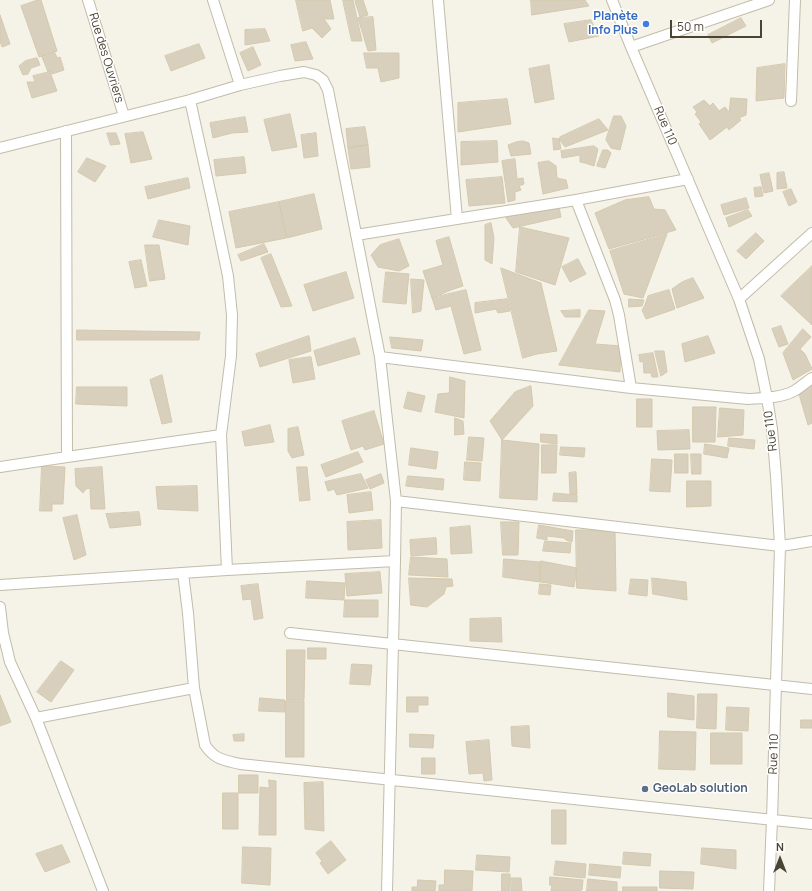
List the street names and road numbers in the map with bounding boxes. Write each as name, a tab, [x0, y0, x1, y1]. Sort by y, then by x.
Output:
street label: Rue des Ouvriers	[85, 11, 127, 105]
street label: Rue 110	[650, 104, 680, 148]
street label: Rue 110	[761, 410, 781, 452]
street label: Rue 110	[766, 733, 782, 775]

